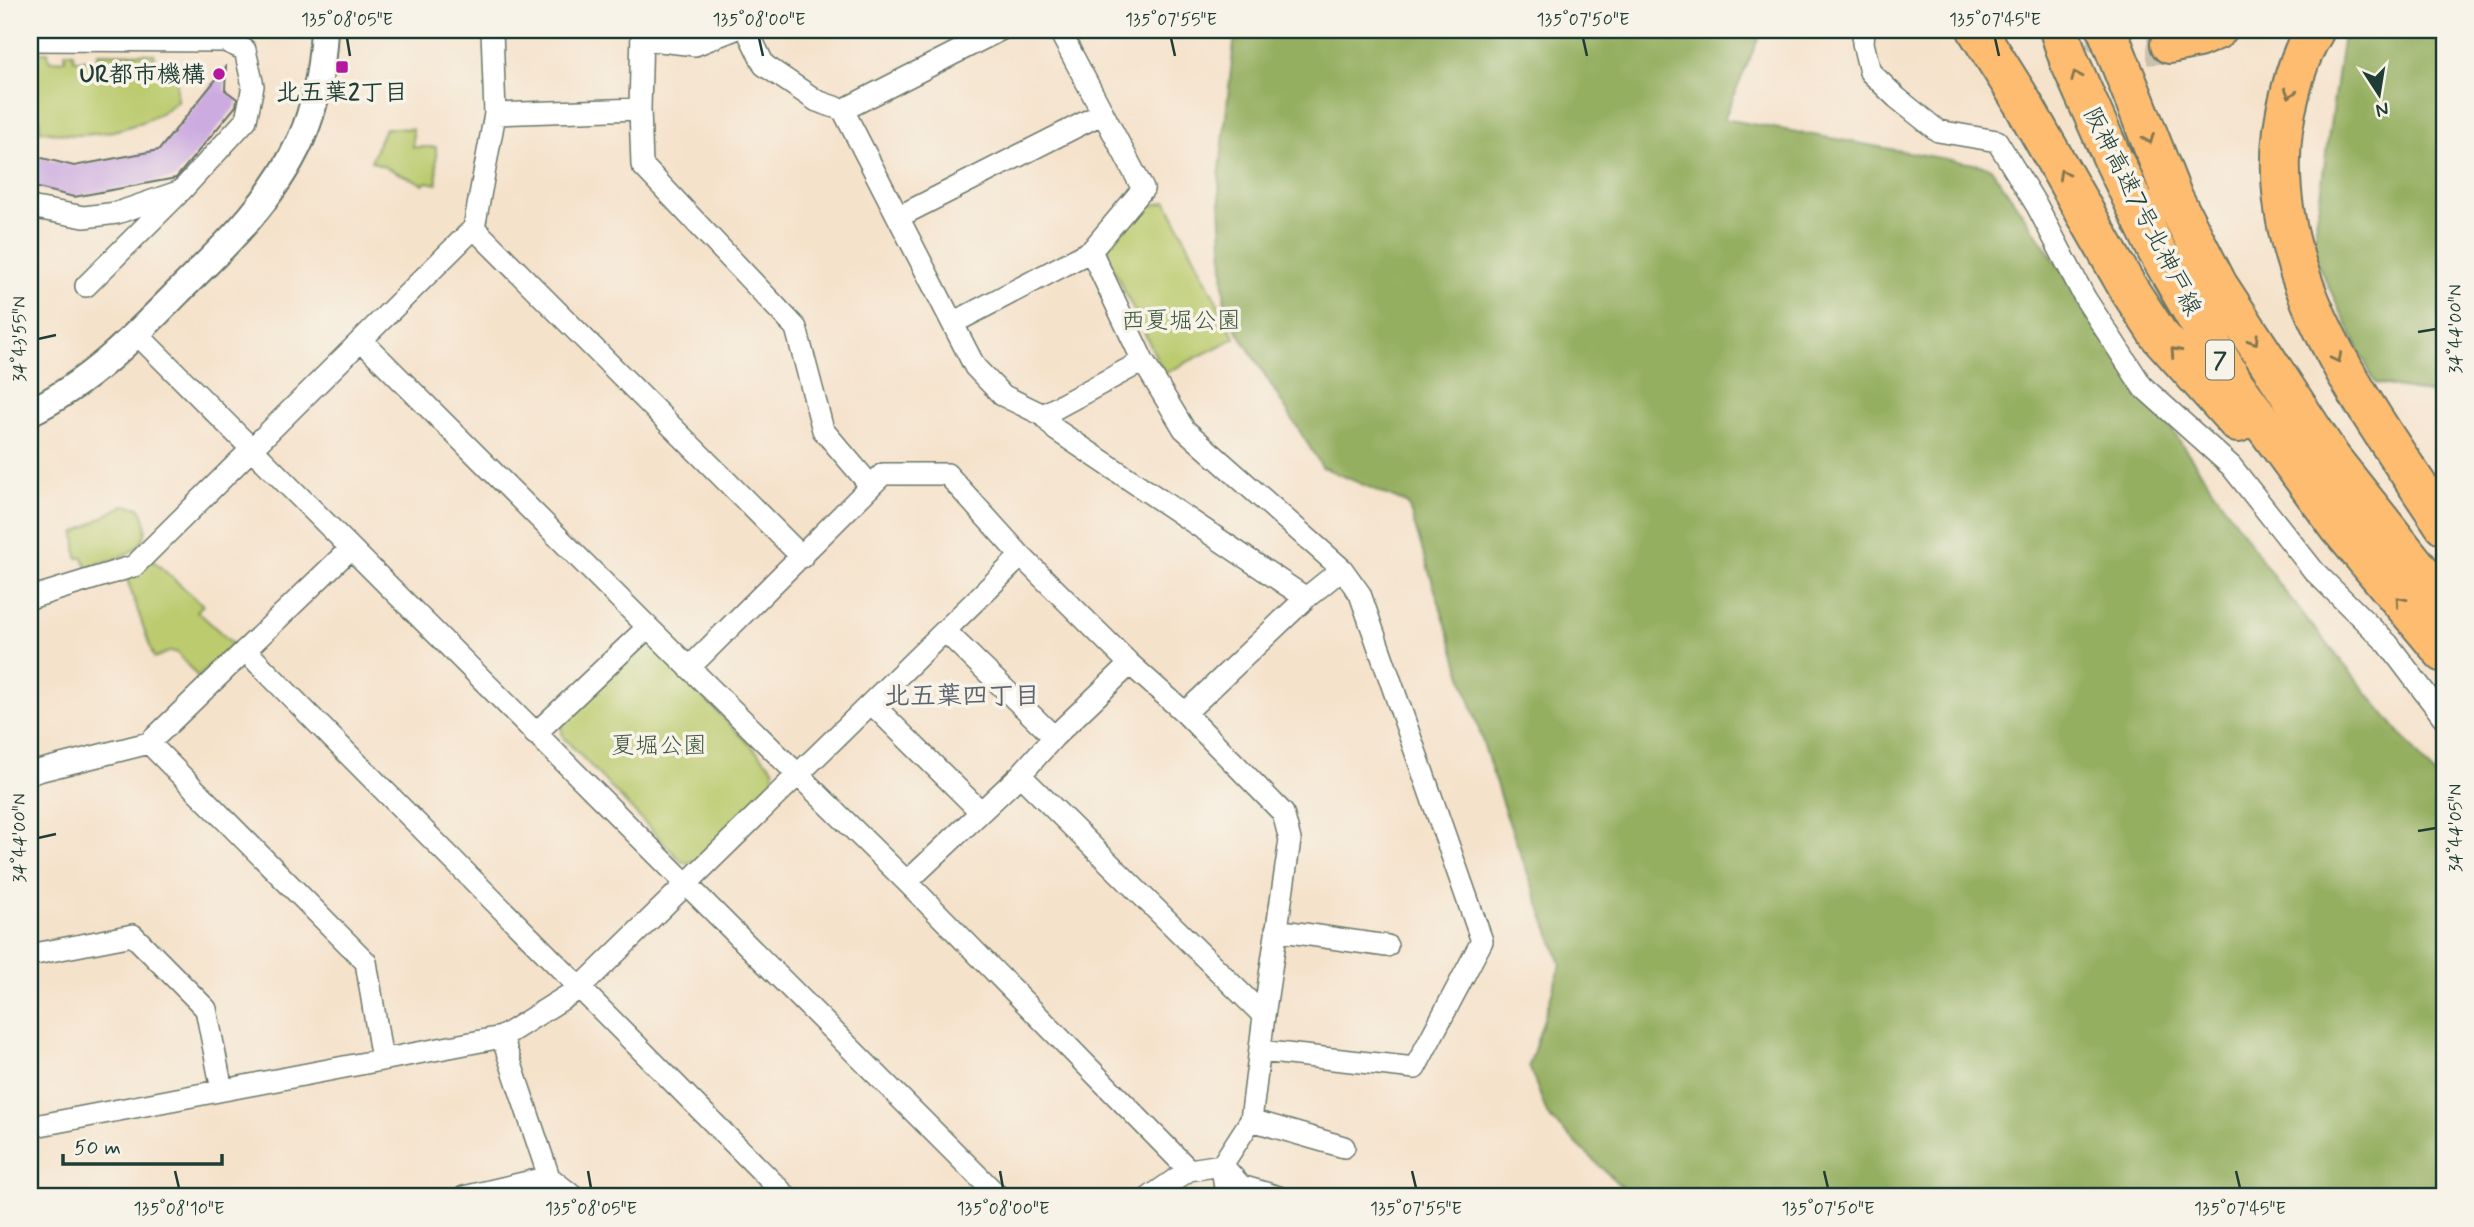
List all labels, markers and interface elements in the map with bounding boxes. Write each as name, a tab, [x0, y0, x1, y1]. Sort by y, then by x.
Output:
text: 135°08'05"E	[301, 8, 393, 32]
text: 135°08'00"E	[713, 8, 805, 32]
text: 135°07'55"E	[1125, 8, 1217, 32]
text: 135°07'50"E	[1537, 8, 1629, 32]
text: 135°07'45"E	[1949, 8, 2041, 32]
marker: 北五葉2丁目	[334, 59, 350, 75]
place label: UR都市機構	[79, 60, 205, 91]
north arrow	[2344, 60, 2414, 130]
marker: UR都市機構	[211, 66, 227, 82]
one-way arrow	[2070, 71, 2084, 83]
place label: 北五葉2丁目	[276, 78, 408, 109]
one-way arrow	[2284, 87, 2298, 99]
text: N	[2373, 96, 2391, 123]
street label: 阪神高速7号北神戸線	[2076, 102, 2208, 321]
one-way arrow	[2141, 132, 2155, 145]
one-way arrow	[2058, 168, 2071, 181]
text: 34°44'00"N	[2444, 284, 2468, 374]
text: 34°43'55"N	[8, 296, 32, 382]
park label: 西夏堀公園	[1121, 306, 1241, 337]
one-way arrow	[2246, 333, 2259, 346]
road number: 7	[2206, 340, 2234, 380]
one-way arrow	[2171, 348, 2183, 361]
one-way arrow	[2329, 351, 2343, 363]
one-way arrow	[2396, 596, 2408, 609]
district label: 北五葉四丁目	[884, 680, 1040, 714]
park label: 夏堀公園	[611, 731, 707, 762]
text: 34°44'05"N	[2444, 784, 2468, 872]
text: 34°44'00"N	[8, 793, 32, 883]
scale bar	[63, 1122, 222, 1166]
text: 50 m	[74, 1134, 121, 1162]
text: 135°08'10"E	[134, 1197, 224, 1221]
text: 135°08'05"E	[545, 1197, 637, 1221]
text: 135°08'00"E	[957, 1197, 1049, 1221]
text: 135°07'55"E	[1370, 1197, 1462, 1221]
text: 135°07'50"E	[1782, 1197, 1874, 1221]
text: 135°07'45"E	[2194, 1197, 2286, 1221]

